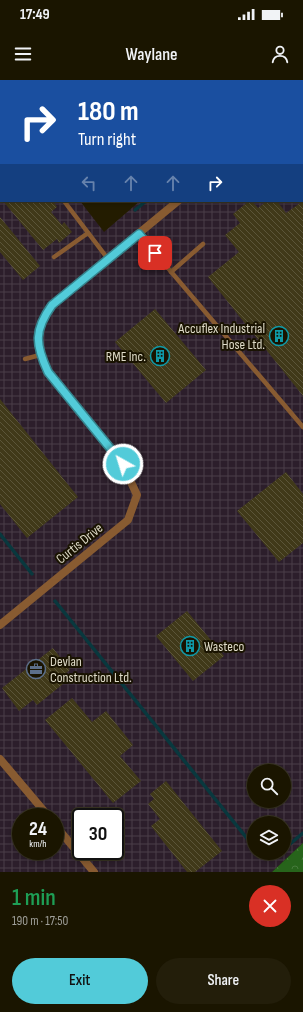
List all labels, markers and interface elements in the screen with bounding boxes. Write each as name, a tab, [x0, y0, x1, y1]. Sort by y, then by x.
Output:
text: 17:49	[20, 5, 50, 24]
icon: menu	[12, 43, 34, 65]
icon: person	[269, 43, 291, 65]
text: Waylane	[125, 44, 178, 65]
text: 180 m	[78, 95, 138, 128]
icon: right	[12, 96, 64, 148]
text: Turn right	[78, 129, 136, 150]
icon: left	[78, 172, 100, 194]
icon: ahead	[120, 172, 142, 194]
icon: ahead	[162, 172, 184, 194]
icon: right	[204, 172, 226, 194]
pin	[138, 236, 172, 270]
icon: arrive	[144, 242, 166, 264]
place label: Accuflex Industrial Hose Ltd.	[177, 320, 265, 353]
building icon: Accuflex Industrial Hose Ltd.	[268, 325, 290, 347]
building icon: RME Inc.	[149, 345, 171, 367]
place label: RME Inc.	[106, 348, 146, 365]
position arrow	[102, 443, 144, 485]
street label: Curtis Drive	[52, 519, 106, 567]
building icon: Wasteco	[179, 635, 201, 657]
place label: Wasteco	[204, 638, 244, 655]
place label: Devlan Construction Ltd.	[50, 653, 132, 686]
office icon: Devlan Construction Ltd.	[25, 658, 47, 680]
map controls	[247, 764, 291, 860]
button: search	[247, 764, 291, 808]
speed limit sign: 30	[72, 808, 124, 860]
button: layers	[247, 816, 291, 860]
text: 24	[29, 817, 47, 841]
text: km/h	[29, 838, 47, 850]
text: 1 min	[12, 883, 56, 912]
button: close	[249, 885, 291, 927]
text: 190 m · 17:50	[12, 913, 68, 929]
button: Exit	[12, 958, 148, 1004]
button: Share	[156, 958, 291, 1004]

